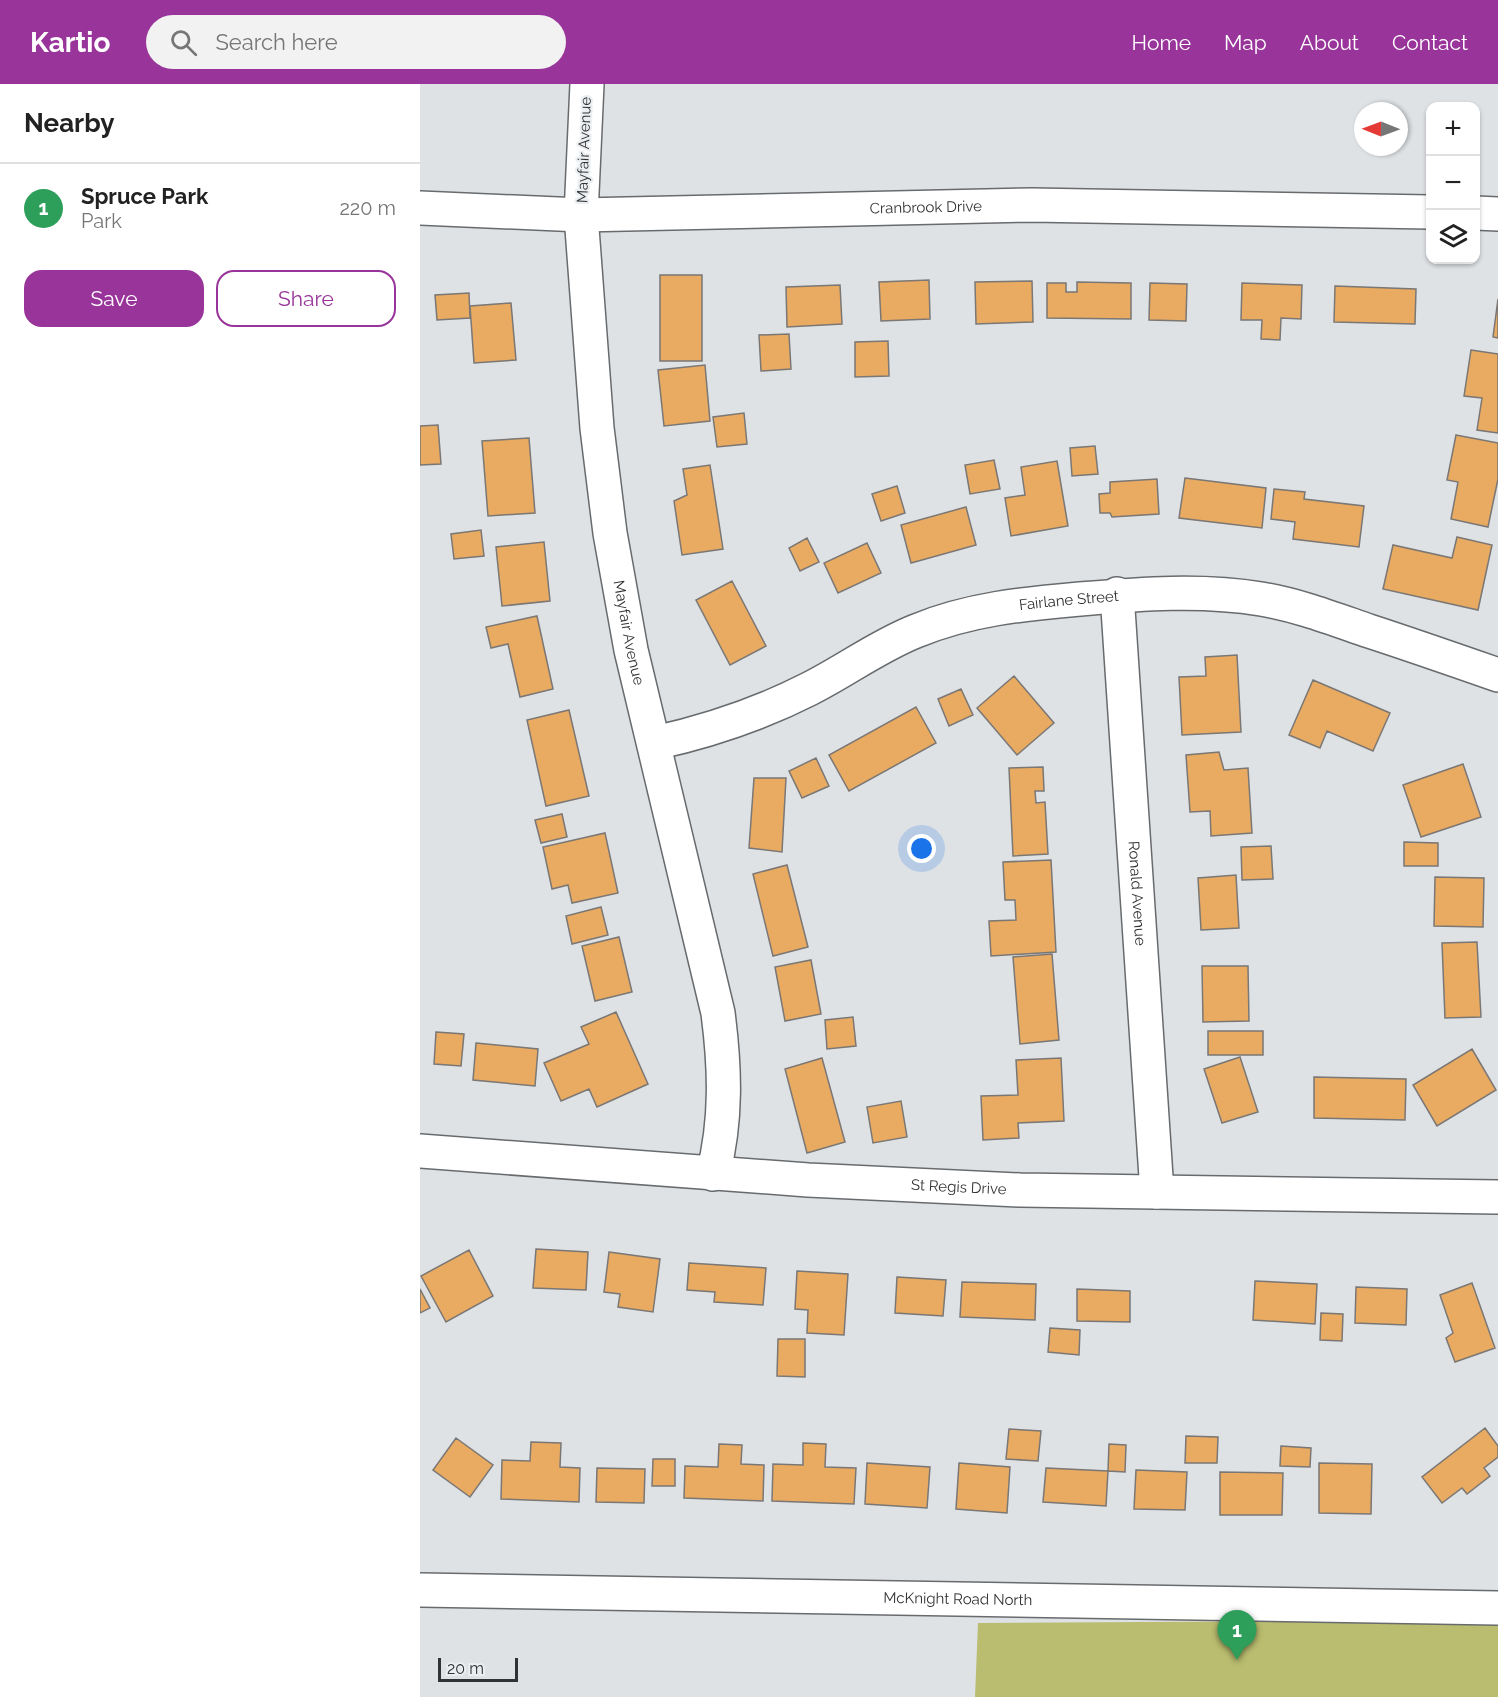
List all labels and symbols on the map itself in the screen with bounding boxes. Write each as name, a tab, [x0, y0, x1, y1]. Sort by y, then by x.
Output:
street label: Mayfair Avenue	[573, 96, 595, 203]
north arrow	[1354, 102, 1408, 156]
street label: Cranbrook Drive	[869, 197, 982, 218]
street label: Mayfair Avenue	[610, 579, 648, 687]
street label: Fairlane Street	[1018, 587, 1119, 614]
your location	[907, 834, 936, 863]
street label: Ronald Avenue	[1125, 840, 1150, 946]
street label: St Regis Drive	[911, 1176, 1007, 1198]
street label: McKnight Road North	[883, 1589, 1033, 1609]
pin: 1	[1218, 1610, 1256, 1660]
scale bar	[438, 1655, 518, 1682]

